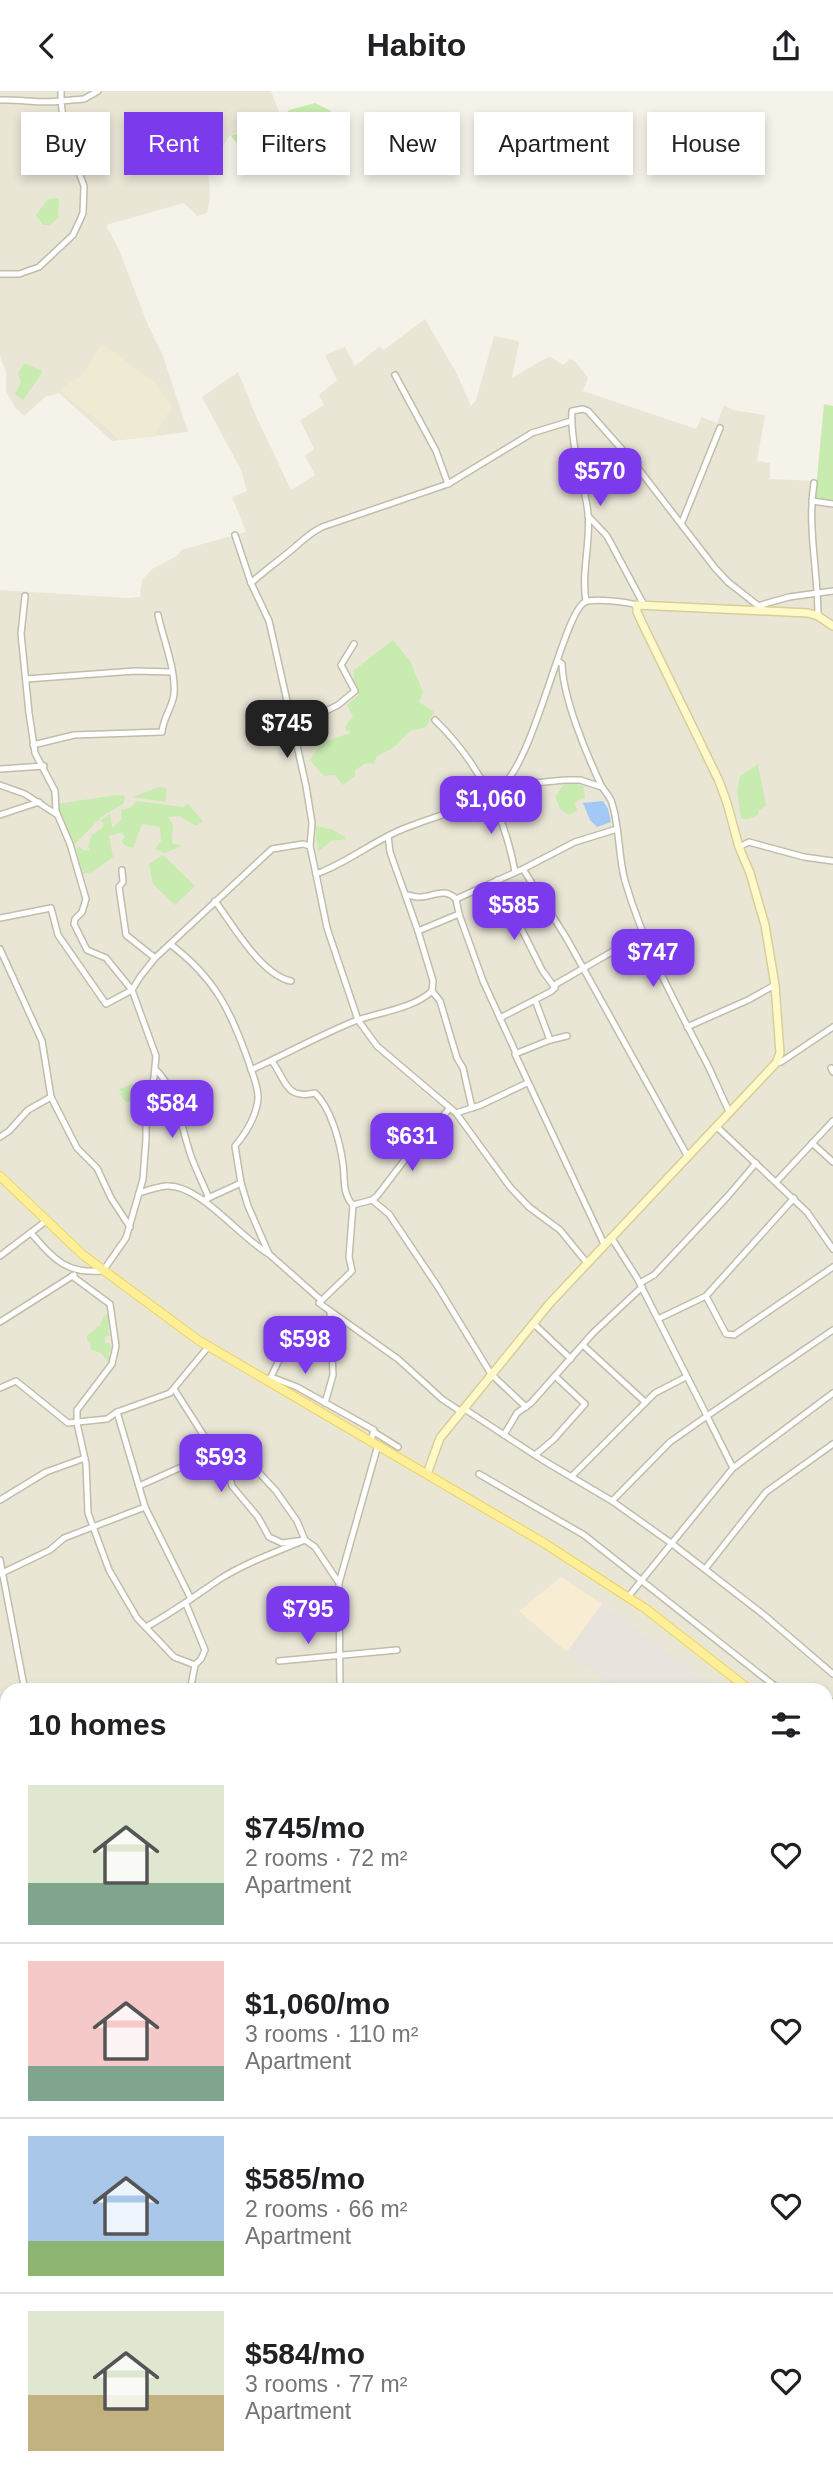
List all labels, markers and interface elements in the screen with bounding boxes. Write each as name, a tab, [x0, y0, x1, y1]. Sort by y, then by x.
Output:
icon: back	[28, 27, 66, 65]
text: Habito	[367, 27, 466, 63]
icon: share	[767, 27, 805, 65]
chip: Buy	[21, 112, 110, 175]
chip: Rent	[124, 112, 223, 175]
chip: Filters	[237, 112, 350, 175]
chip: New	[364, 112, 460, 175]
chip: Apartment	[474, 112, 633, 175]
chip: House	[647, 112, 765, 175]
pin: $570	[559, 449, 641, 508]
text: $570	[574, 458, 626, 484]
pin: $745	[246, 701, 328, 760]
text: $745	[261, 710, 313, 736]
pin: $1,060	[434, 777, 548, 836]
text: $1,060	[456, 786, 526, 812]
pin: $585	[473, 883, 555, 942]
text: $585	[488, 892, 540, 918]
pin: $747	[612, 929, 694, 989]
text: $747	[627, 939, 679, 965]
pin: $584	[131, 1081, 213, 1140]
text: $584	[146, 1090, 198, 1116]
pin: $631	[371, 1114, 453, 1173]
text: $631	[386, 1123, 438, 1149]
pin: $598	[264, 1317, 346, 1376]
text: $598	[279, 1326, 331, 1352]
pin: $593	[180, 1435, 262, 1494]
text: $593	[195, 1444, 247, 1470]
pin: $795	[267, 1587, 349, 1646]
text: $795	[282, 1596, 334, 1622]
icon: filters	[767, 1706, 805, 1744]
text: 10 homes	[28, 1708, 166, 1741]
text: $745/mo	[245, 1811, 365, 1844]
icon: home	[84, 1813, 168, 1897]
icon: heart	[767, 1836, 805, 1874]
text: 2 rooms · 72 m²	[245, 1845, 407, 1871]
text: Apartment	[245, 1872, 351, 1898]
text: $1,060/mo	[245, 1987, 390, 2020]
icon: home	[84, 1989, 168, 2073]
icon: heart	[767, 2012, 805, 2050]
text: 3 rooms · 110 m²	[245, 2021, 418, 2047]
text: Apartment	[245, 2048, 351, 2074]
text: $585/mo	[245, 2162, 365, 2195]
icon: home	[84, 2164, 168, 2248]
icon: heart	[767, 2187, 805, 2225]
text: 2 rooms · 66 m²	[245, 2196, 407, 2222]
text: Apartment	[245, 2223, 351, 2249]
text: $584/mo	[245, 2337, 365, 2370]
icon: home	[84, 2339, 168, 2423]
icon: heart	[767, 2362, 805, 2400]
text: 3 rooms · 77 m²	[245, 2371, 407, 2397]
text: Apartment	[245, 2398, 351, 2424]

